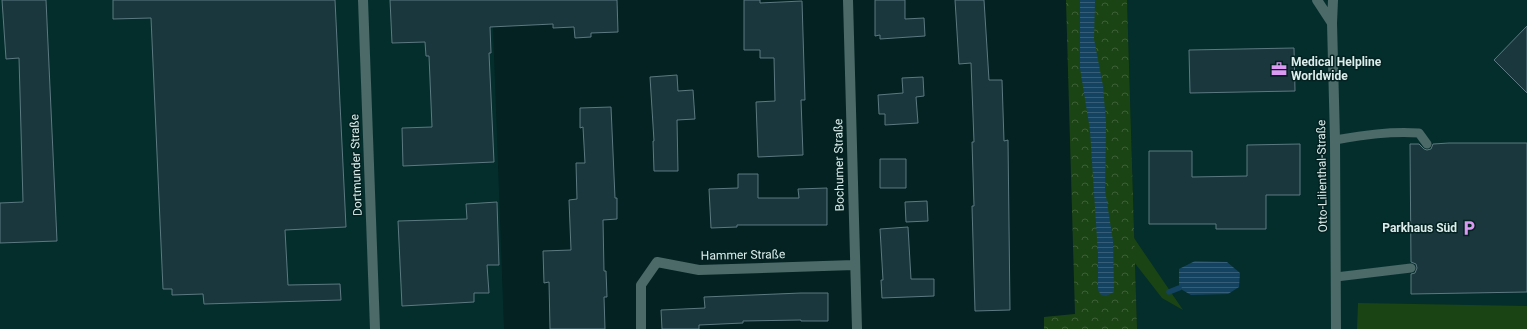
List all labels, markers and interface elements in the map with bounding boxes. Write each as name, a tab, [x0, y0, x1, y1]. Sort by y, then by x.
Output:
place label: Medical Helpline Worldwide	[1291, 55, 1382, 83]
office icon: Medical Helpline Worldwide	[1270, 60, 1288, 78]
street label: Dortmunder Straße	[347, 114, 365, 216]
street label: Bochumer Straße	[831, 119, 847, 211]
street label: Otto-Lilienthal-Straße	[1314, 120, 1330, 232]
parking icon: Parkhaus Süd	[1460, 219, 1478, 237]
place label: Parkhaus Süd	[1382, 221, 1457, 235]
street label: Hammer Straße	[701, 247, 785, 263]

